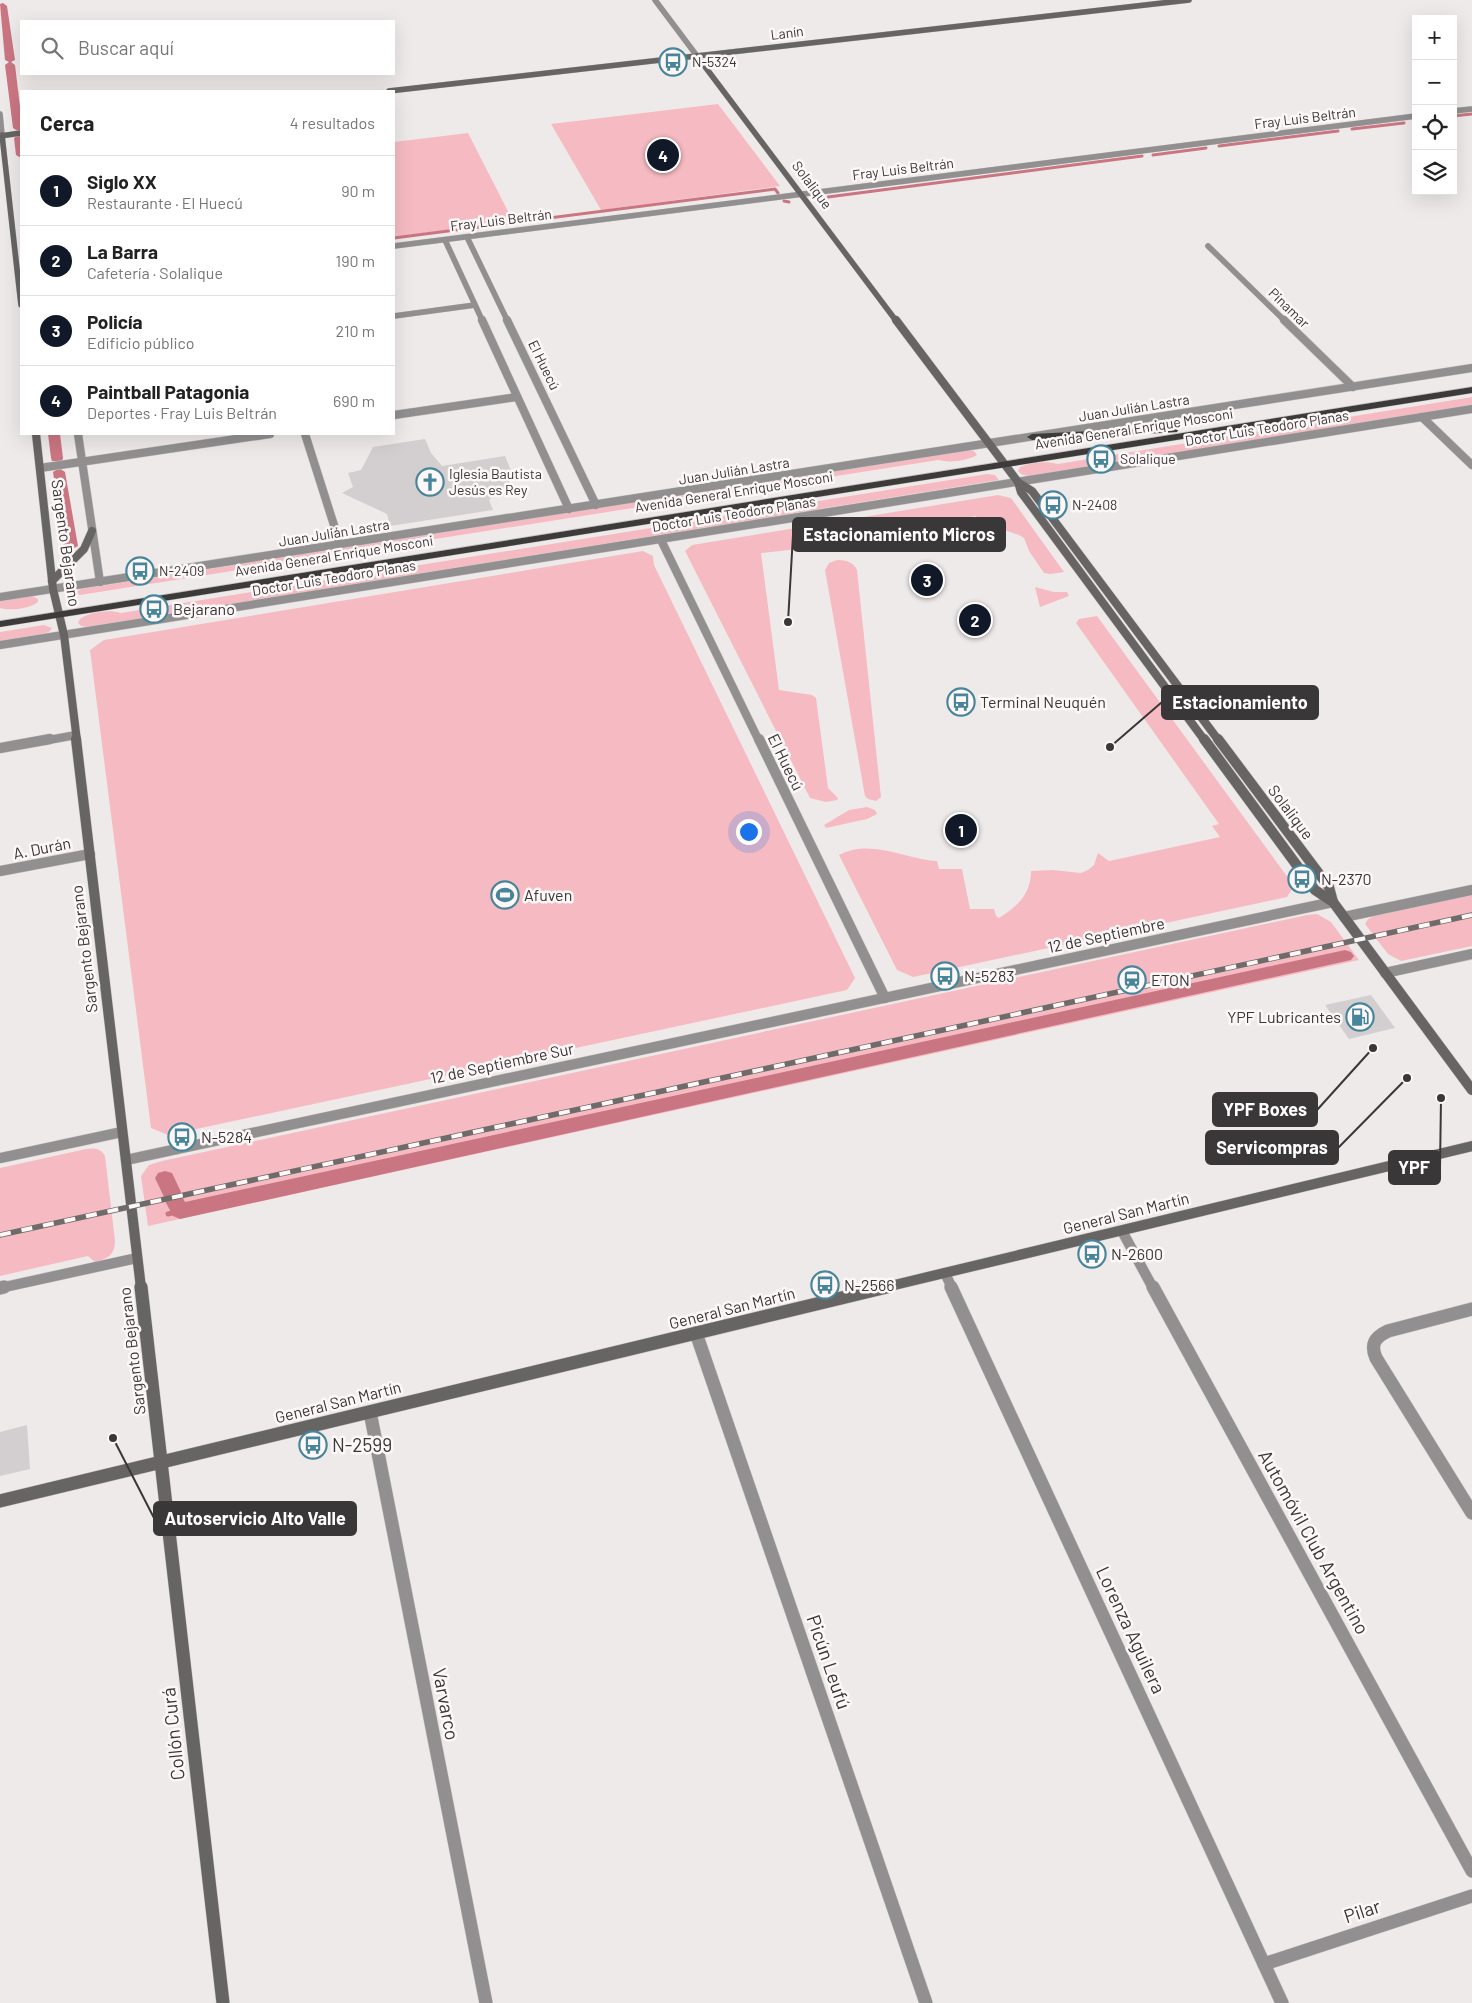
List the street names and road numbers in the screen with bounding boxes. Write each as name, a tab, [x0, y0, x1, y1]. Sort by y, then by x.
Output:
street label: Lanín	[769, 22, 804, 43]
street label: Fray Luis Beltrán	[1253, 103, 1357, 132]
street label: Fray Luis Beltrán	[851, 154, 955, 183]
street label: Solalique	[789, 157, 836, 212]
street label: Fray Luis Beltrán	[449, 205, 553, 234]
street label: Pinamar	[1265, 284, 1313, 331]
street label: El Huecú	[525, 337, 564, 393]
street label: Juan Julián Lastra	[1077, 390, 1191, 425]
street label: Avenida General Enrique Mosconi	[1034, 404, 1234, 453]
street label: Doctor Luis Teodoro Planas	[1184, 406, 1350, 449]
street label: Juan Julián Lastra	[677, 453, 791, 488]
street label: Avenida General Enrique Mosconi	[634, 467, 834, 516]
street label: Sargento Bejarano	[48, 478, 85, 608]
street label: Doctor Luis Teodoro Planas	[651, 492, 817, 535]
street label: Juan Julián Lastra	[277, 515, 391, 550]
street label: Avenida General Enrique Mosconi	[234, 531, 434, 580]
street label: Doctor Luis Teodoro Planas	[251, 556, 417, 599]
street label: El Huecú	[765, 730, 808, 793]
street label: Solalique	[1265, 781, 1318, 843]
street label: A. Durán	[12, 833, 72, 862]
street label: Sargento Bejarano	[66, 884, 101, 1014]
street label: 12 de Septiembre	[1046, 913, 1166, 956]
street label: 12 de Septiembre Sur	[428, 1038, 576, 1087]
street label: General San Martín	[1061, 1188, 1191, 1237]
street label: General San Martín	[667, 1283, 797, 1332]
street label: Sargento Bejarano	[114, 1286, 149, 1416]
street label: General San Martín	[273, 1377, 403, 1426]
street label: Automóvil Club Argentino	[1254, 1445, 1375, 1638]
street label: Lorenza Aguilera	[1092, 1563, 1171, 1697]
street label: Picún Leufú	[803, 1612, 856, 1712]
street label: Varvarco	[428, 1666, 465, 1742]
street label: Collón Curá	[156, 1687, 189, 1782]
street label: Pilar	[1341, 1894, 1383, 1927]

